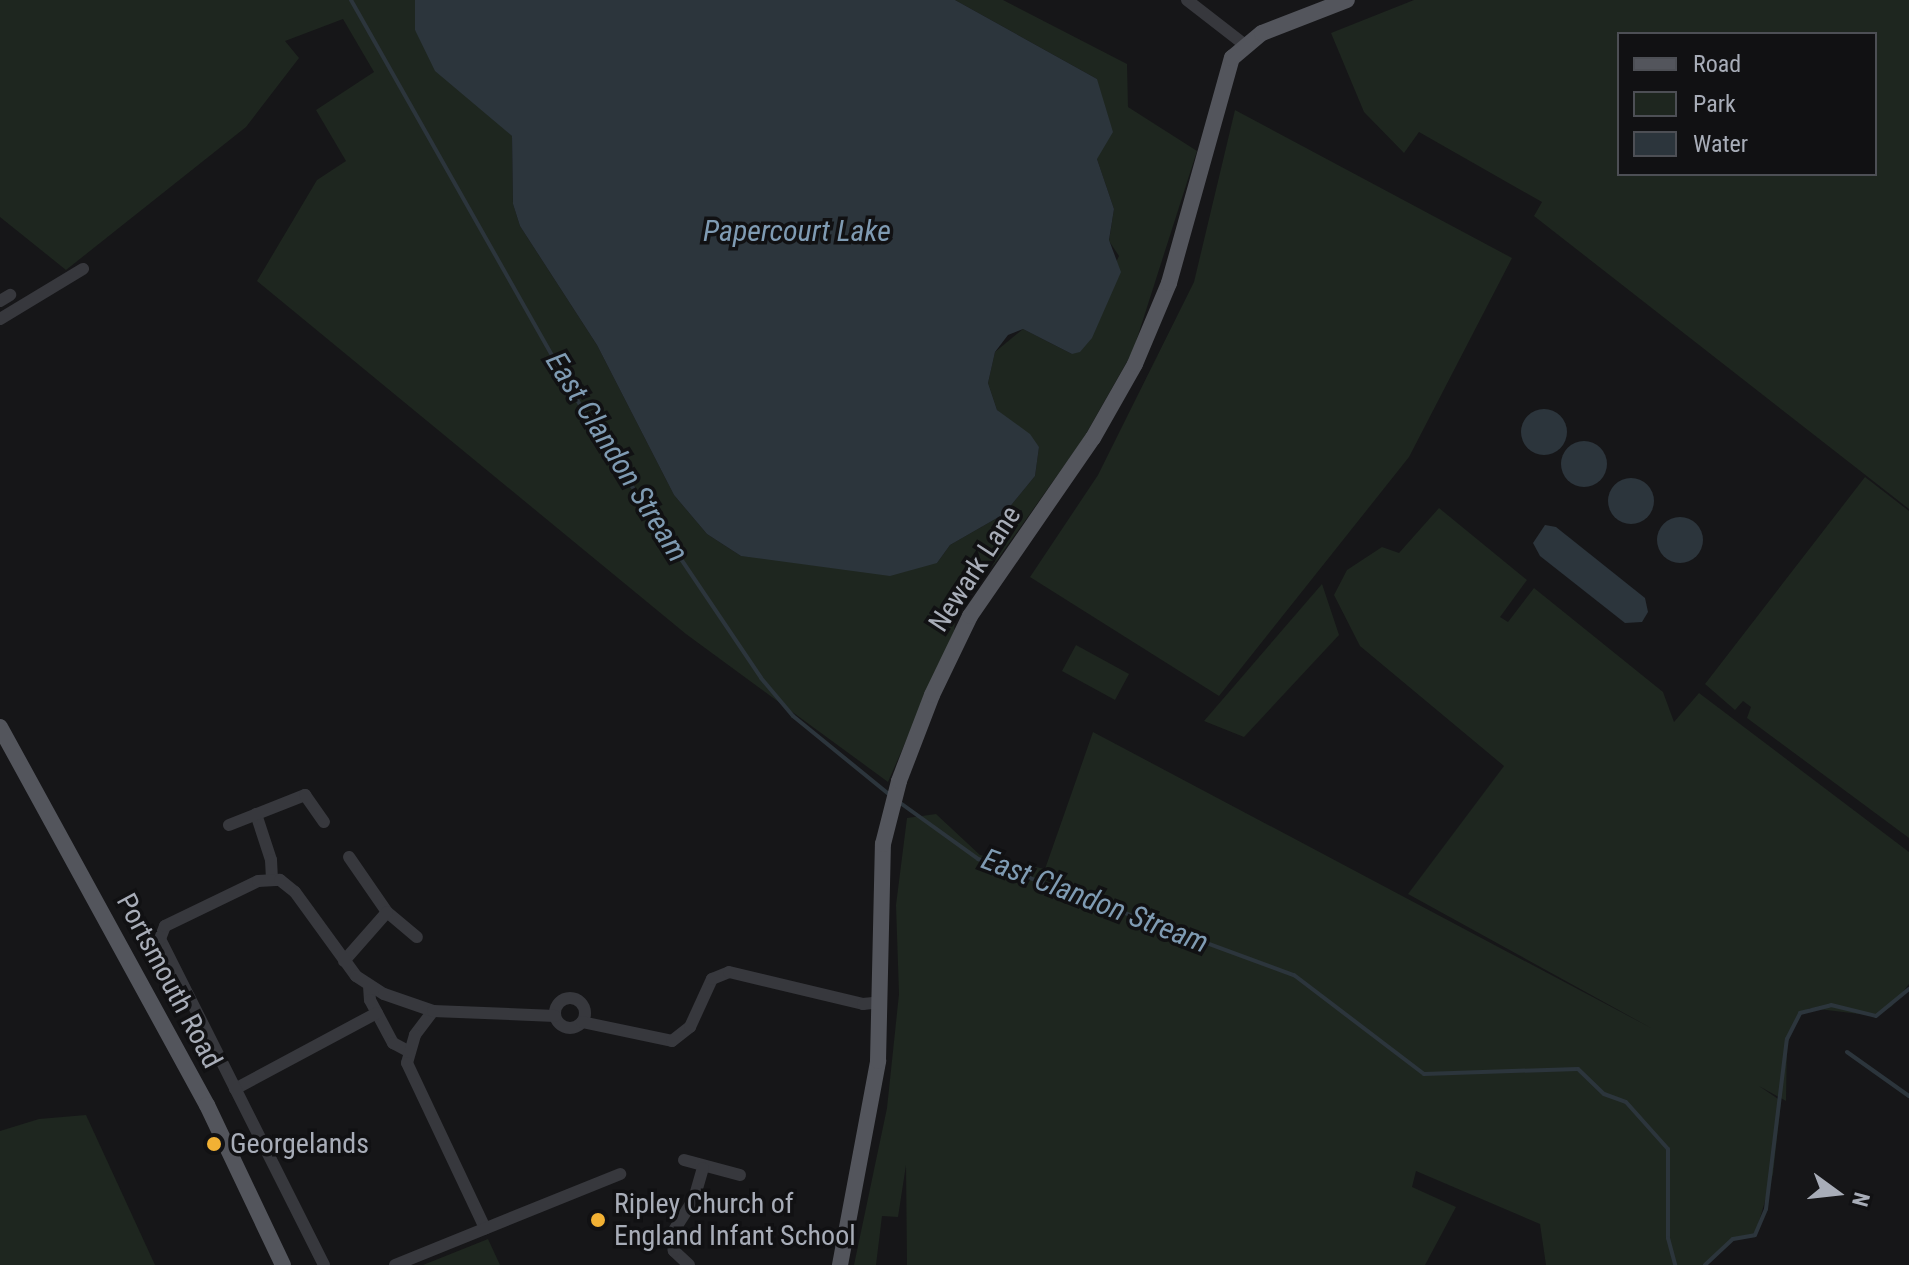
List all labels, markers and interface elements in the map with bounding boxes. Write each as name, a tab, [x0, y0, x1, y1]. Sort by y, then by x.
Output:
legend	[1617, 32, 1877, 176]
text: Road	[1693, 50, 1741, 78]
text: Park	[1693, 90, 1736, 118]
text: Water	[1693, 130, 1748, 158]
water label: Papercourt Lake	[703, 213, 891, 249]
water label: East Clandon Stream	[538, 346, 696, 568]
street label: Newark Lane	[922, 500, 1028, 638]
water label: East Clandon Stream	[976, 841, 1214, 961]
street label: Portsmouth Road	[109, 888, 229, 1074]
place label: Georgelands	[230, 1127, 369, 1161]
marker: Georgelands	[205, 1135, 223, 1153]
north arrow	[1797, 1153, 1877, 1233]
place label: Ripley Church of England Infant School	[614, 1187, 856, 1253]
text: N	[1847, 1190, 1874, 1209]
marker: Ripley Church of England Infant School	[589, 1211, 607, 1229]

